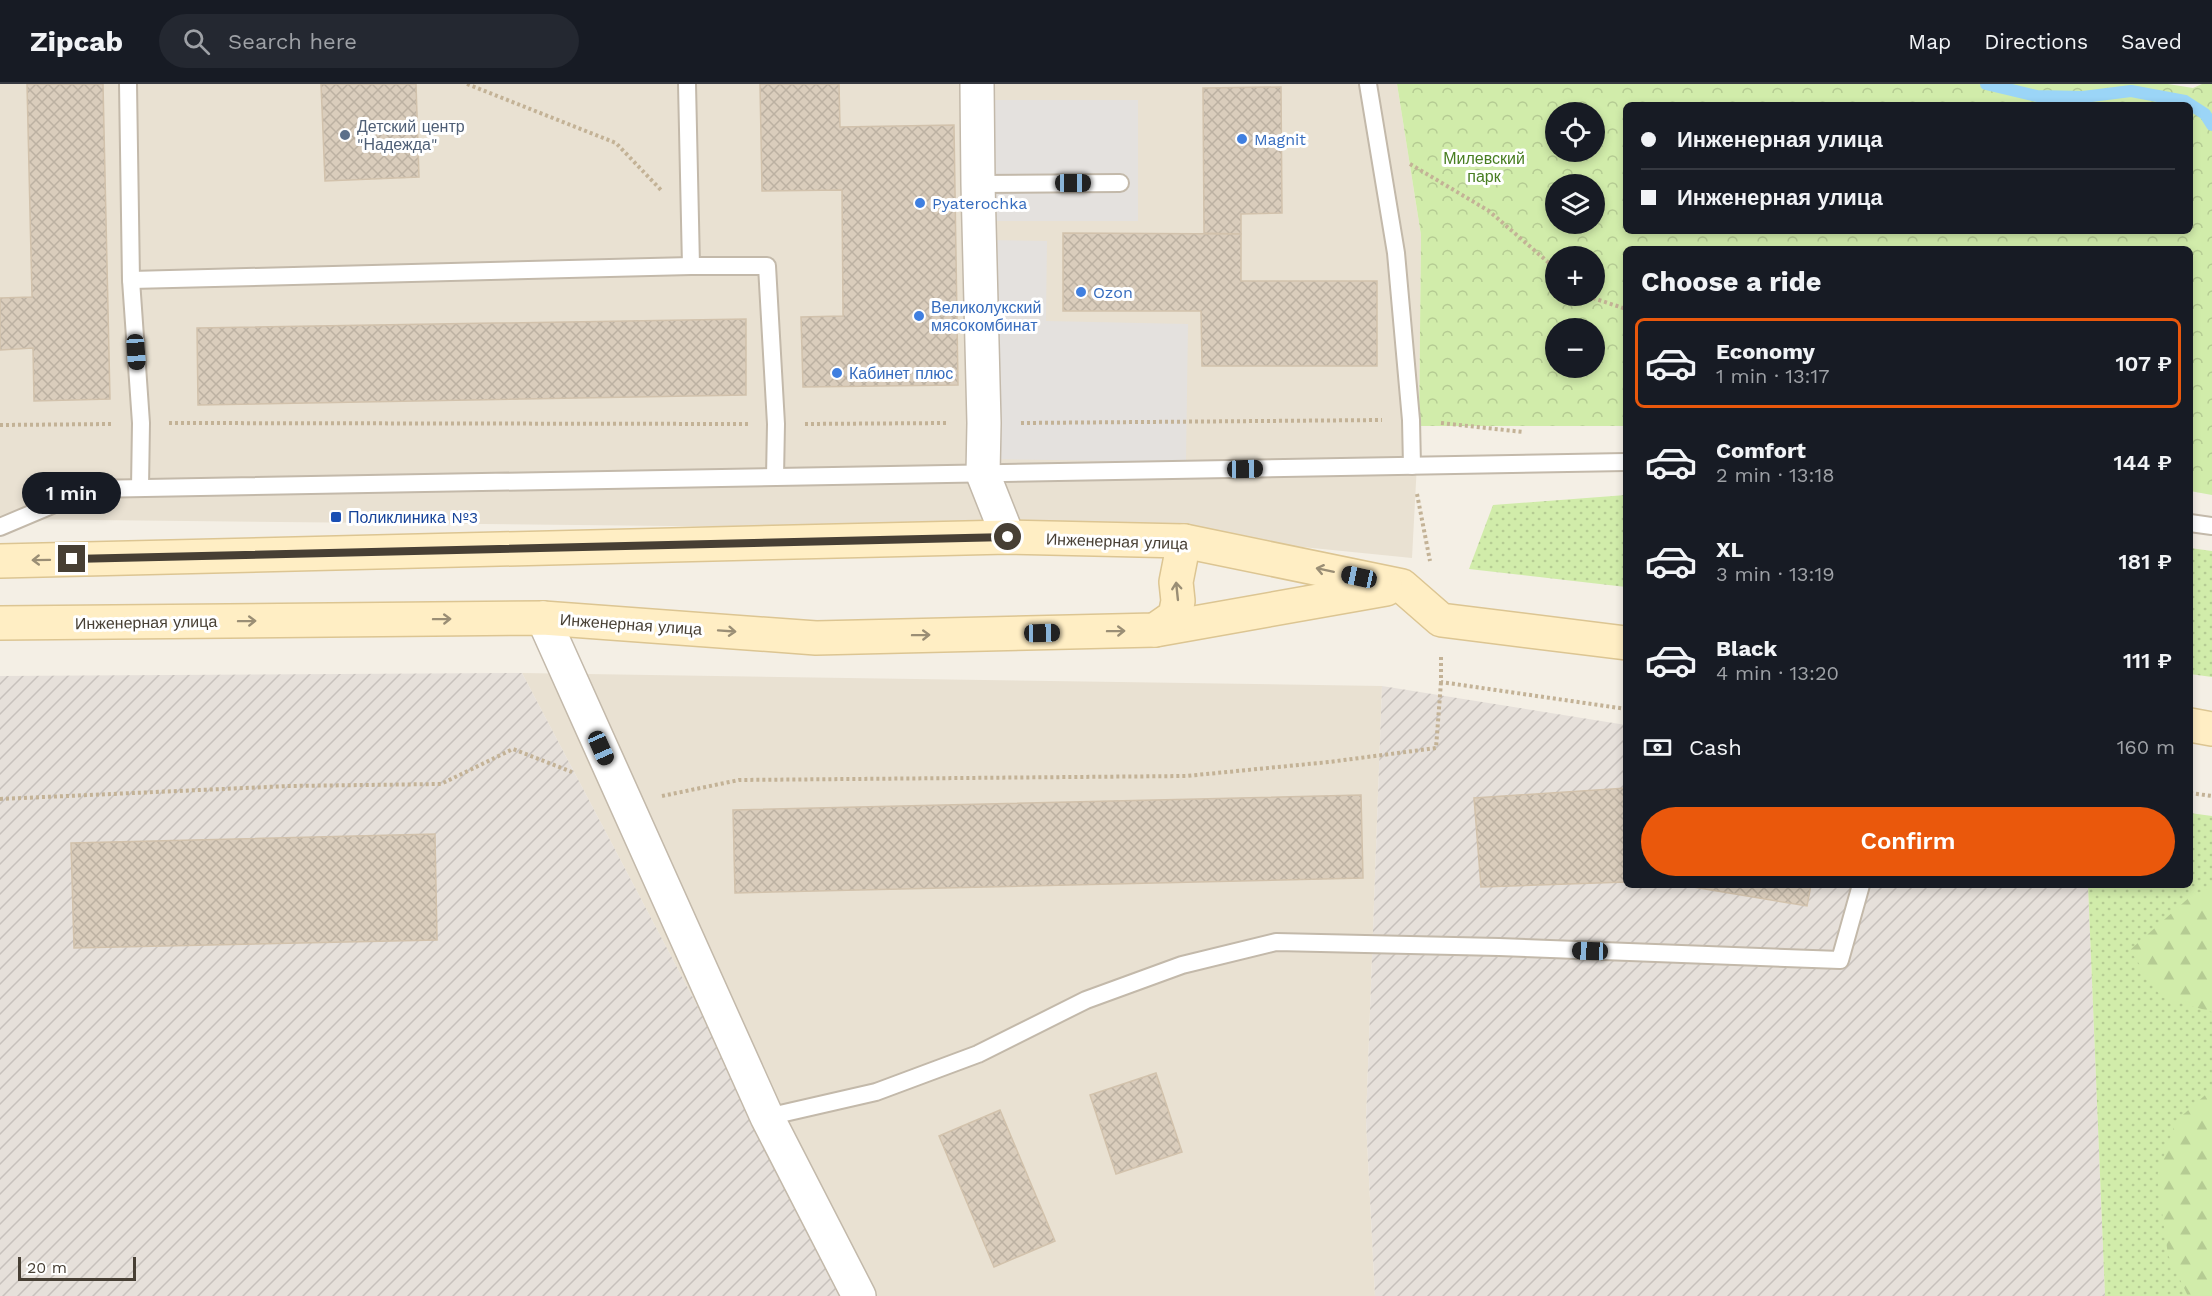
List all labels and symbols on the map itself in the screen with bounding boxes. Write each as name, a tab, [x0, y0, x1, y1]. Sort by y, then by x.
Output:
place label: Детский центр "Надежда"	[357, 117, 465, 154]
marker: Детский центр "Надежда"	[338, 128, 352, 142]
place label: Magnit	[1254, 130, 1306, 149]
marker: Magnit	[1235, 132, 1249, 146]
park label: Милевский парк	[1443, 149, 1525, 186]
car	[1055, 174, 1091, 192]
place label: Pyaterochka	[932, 194, 1027, 213]
marker: Pyaterochka	[913, 196, 927, 210]
place label: Ozon	[1093, 283, 1133, 302]
marker: Ozon	[1074, 285, 1088, 299]
place label: Великолукский мясокомбинат	[931, 298, 1041, 335]
marker: Великолукский мясокомбинат	[912, 309, 926, 323]
car	[126, 333, 146, 371]
place label: Кабинет плюс	[849, 364, 953, 383]
marker: Кабинет плюс	[830, 366, 844, 380]
car	[1227, 460, 1263, 478]
callout: 1 min	[22, 472, 122, 514]
place label: Поликлиника №3	[348, 508, 478, 527]
marker: Поликлиника №3	[329, 510, 343, 524]
route start	[994, 523, 1021, 550]
street label: Инженерная улица	[1045, 530, 1189, 553]
route end	[58, 545, 85, 572]
one-way arrow	[31, 554, 51, 566]
one-way arrow	[1315, 564, 1335, 575]
car	[1340, 564, 1378, 590]
one-way arrow	[1171, 581, 1182, 601]
street label: Инженерная улица	[559, 610, 703, 639]
street label: Инженерная улица	[75, 612, 217, 633]
one-way arrow	[432, 613, 452, 625]
one-way arrow	[237, 615, 257, 627]
car	[1024, 624, 1060, 642]
one-way arrow	[1106, 625, 1126, 637]
one-way arrow	[716, 626, 736, 637]
one-way arrow	[911, 630, 931, 641]
car	[585, 728, 617, 768]
car	[1572, 941, 1608, 961]
scale bar	[18, 1254, 136, 1282]

